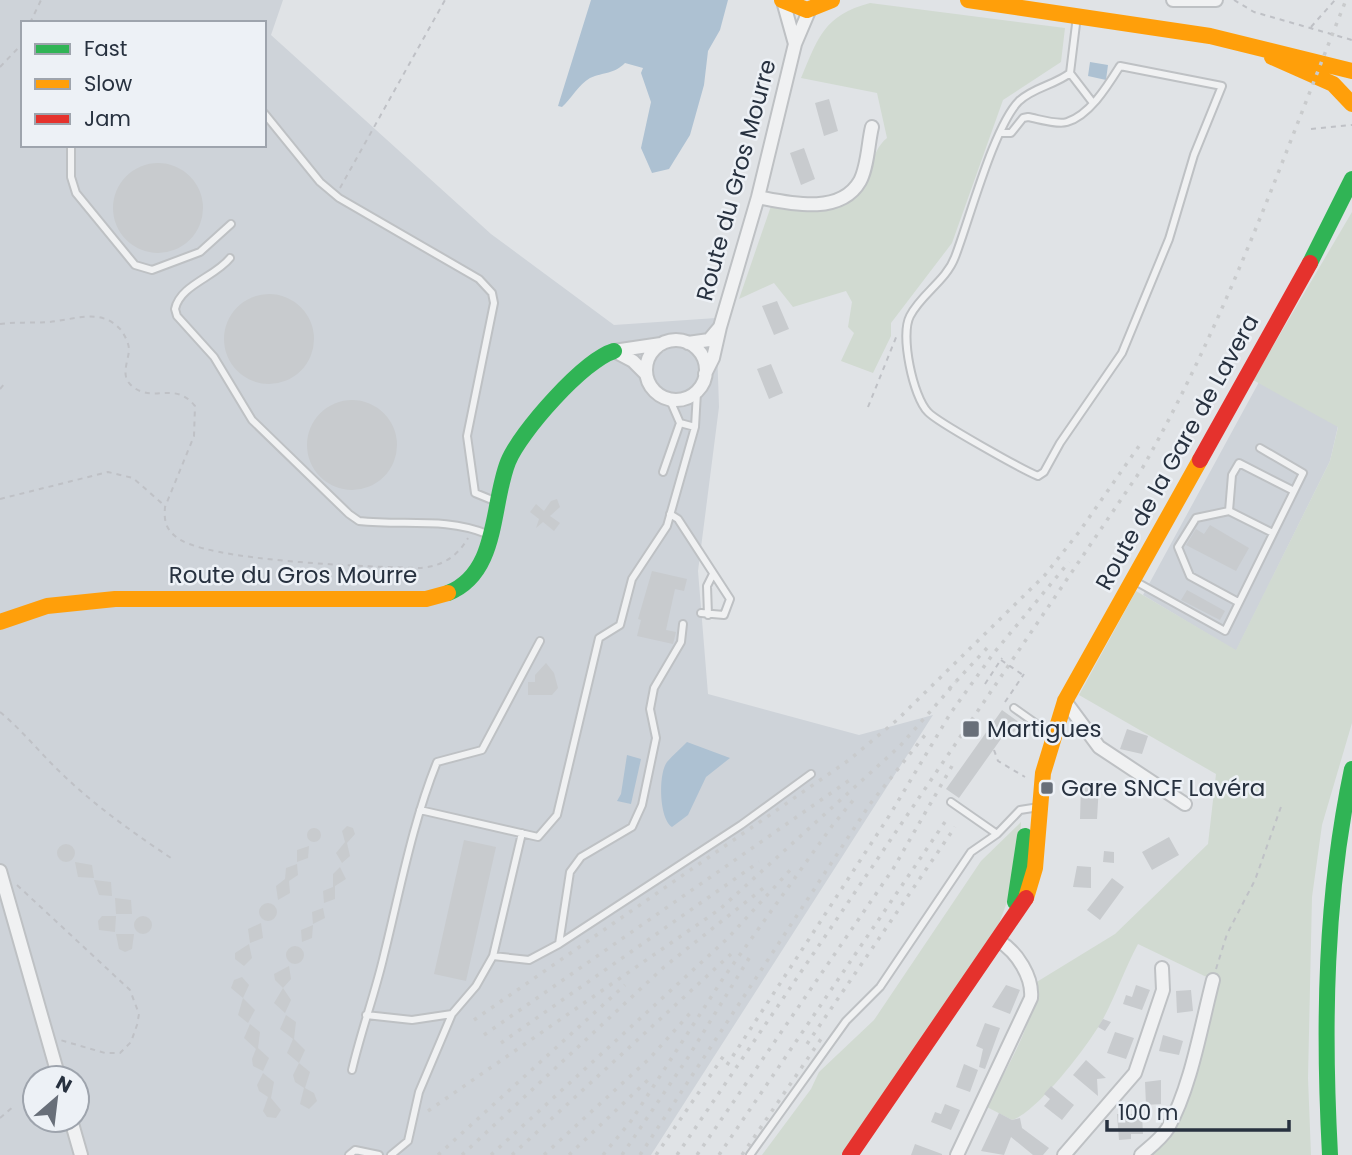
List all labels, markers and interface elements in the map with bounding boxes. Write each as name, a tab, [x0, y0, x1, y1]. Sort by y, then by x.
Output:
legend	[21, 21, 266, 147]
text: Fast	[84, 34, 127, 63]
street label: Route du Gros Mourre	[688, 56, 784, 304]
text: Slow	[84, 69, 132, 98]
text: Jam	[84, 104, 131, 133]
street label: Route de la Gare de Lavera	[1088, 308, 1266, 596]
street label: Route du Gros Mourre	[169, 559, 417, 591]
place label: Martigues	[987, 713, 1102, 745]
marker: Martigues	[961, 719, 981, 739]
place label: Gare SNCF Lavéra	[1061, 772, 1265, 804]
marker: Gare SNCF Lavéra	[1039, 780, 1055, 796]
north arrow	[21, 1064, 91, 1134]
text: N	[51, 1069, 76, 1100]
scale bar	[1107, 1088, 1289, 1132]
text: 100 m	[1118, 1098, 1178, 1127]

